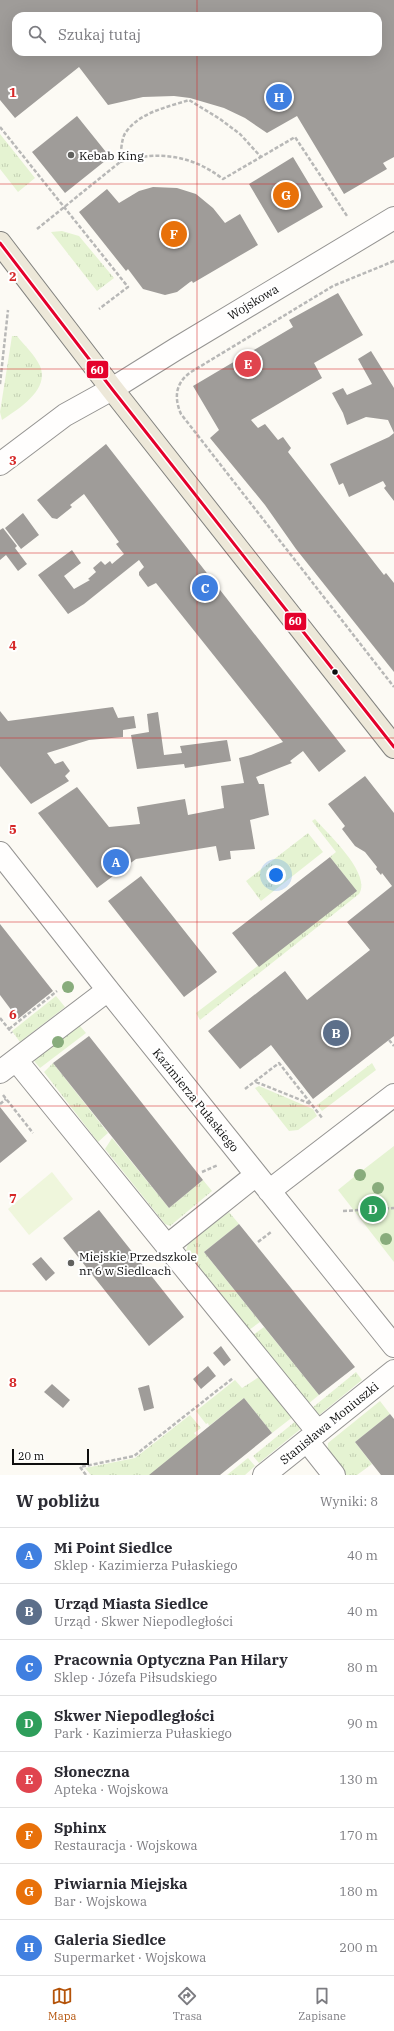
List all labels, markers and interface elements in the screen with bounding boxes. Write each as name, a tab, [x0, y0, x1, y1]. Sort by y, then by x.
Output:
search box	[12, 12, 382, 56]
icon: search	[26, 23, 48, 45]
text: Szukaj tutaj	[58, 25, 141, 44]
pin: H	[266, 82, 292, 112]
text: 1	[9, 84, 17, 101]
place label: Kebab King	[79, 148, 144, 163]
marker: Kebab King	[66, 150, 76, 160]
pin: G	[273, 180, 299, 210]
pin: F	[161, 219, 187, 249]
text: 2	[9, 268, 17, 285]
street label: Wojskowa	[225, 281, 282, 323]
pin: E	[235, 349, 261, 379]
line badge: 60	[86, 360, 109, 379]
text: 60	[90, 363, 104, 377]
text: 3	[9, 452, 17, 469]
pin: C	[192, 573, 218, 603]
line badge: 60	[284, 612, 307, 631]
text: 60	[288, 614, 302, 628]
text: 4	[9, 637, 17, 654]
unlabelled marker	[330, 667, 340, 677]
text: 5	[9, 821, 17, 838]
pin: A	[103, 847, 129, 877]
your location	[266, 865, 286, 885]
text: 6	[9, 1006, 17, 1023]
pin: B	[323, 1018, 349, 1048]
street label: Kazimierza Pułaskiego	[150, 1045, 242, 1155]
text: 7	[9, 1190, 17, 1207]
pin: D	[360, 1194, 386, 1224]
place label: Miejskie Przedszkole nr 6 w Siedlcach	[79, 1249, 197, 1278]
marker: Miejskie Przedszkole nr 6 w Siedlcach	[66, 1258, 76, 1268]
text: 8	[9, 1374, 17, 1391]
street label: Stanisława Moniuszki	[277, 1378, 381, 1467]
scale bar	[12, 1447, 89, 1466]
text: 20 m	[18, 1449, 44, 1463]
text: W pobliżu	[16, 1490, 100, 1512]
text: Wyniki: 8	[320, 1493, 378, 1510]
text: Mi Point Siedlce	[54, 1538, 172, 1557]
text: A	[24, 1547, 34, 1564]
text: 40 m	[347, 1547, 378, 1564]
text: Sklep · Kazimierza Pułaskiego	[54, 1557, 238, 1574]
text: Urząd Miasta Siedlce	[54, 1594, 208, 1613]
text: B	[24, 1603, 34, 1620]
text: 40 m	[347, 1603, 378, 1620]
text: Urząd · Skwer Niepodległości	[54, 1613, 233, 1630]
text: Pracownia Optyczna Pan Hilary	[54, 1650, 288, 1669]
text: C	[25, 1659, 33, 1676]
text: 80 m	[347, 1659, 378, 1676]
text: Sklep · Józefa Piłsudskiego	[54, 1669, 217, 1686]
text: Skwer Niepodległości	[54, 1706, 215, 1725]
text: D	[24, 1715, 34, 1732]
text: 90 m	[347, 1715, 378, 1732]
text: Park · Kazimierza Pułaskiego	[54, 1725, 232, 1742]
text: Słoneczna	[54, 1762, 130, 1781]
text: E	[25, 1771, 33, 1788]
text: 130 m	[339, 1771, 378, 1788]
text: Apteka · Wojskowa	[54, 1781, 169, 1798]
text: Sphinx	[54, 1818, 106, 1837]
text: F	[25, 1827, 33, 1844]
text: 170 m	[339, 1827, 378, 1844]
text: Restauracja · Wojskowa	[54, 1837, 198, 1854]
text: Piwiarnia Miejska	[54, 1874, 188, 1893]
text: G	[24, 1883, 34, 1900]
text: 180 m	[339, 1883, 378, 1900]
text: Bar · Wojskowa	[54, 1893, 147, 1910]
text: Galeria Siedlce	[54, 1930, 166, 1949]
text: H	[24, 1939, 34, 1956]
text: 200 m	[339, 1939, 378, 1956]
text: Supermarket · Wojskowa	[54, 1949, 206, 1966]
tab: Mapa	[48, 1985, 77, 2023]
tab: Trasa	[173, 1985, 202, 2023]
tab: Zapisane	[298, 1985, 346, 2023]

